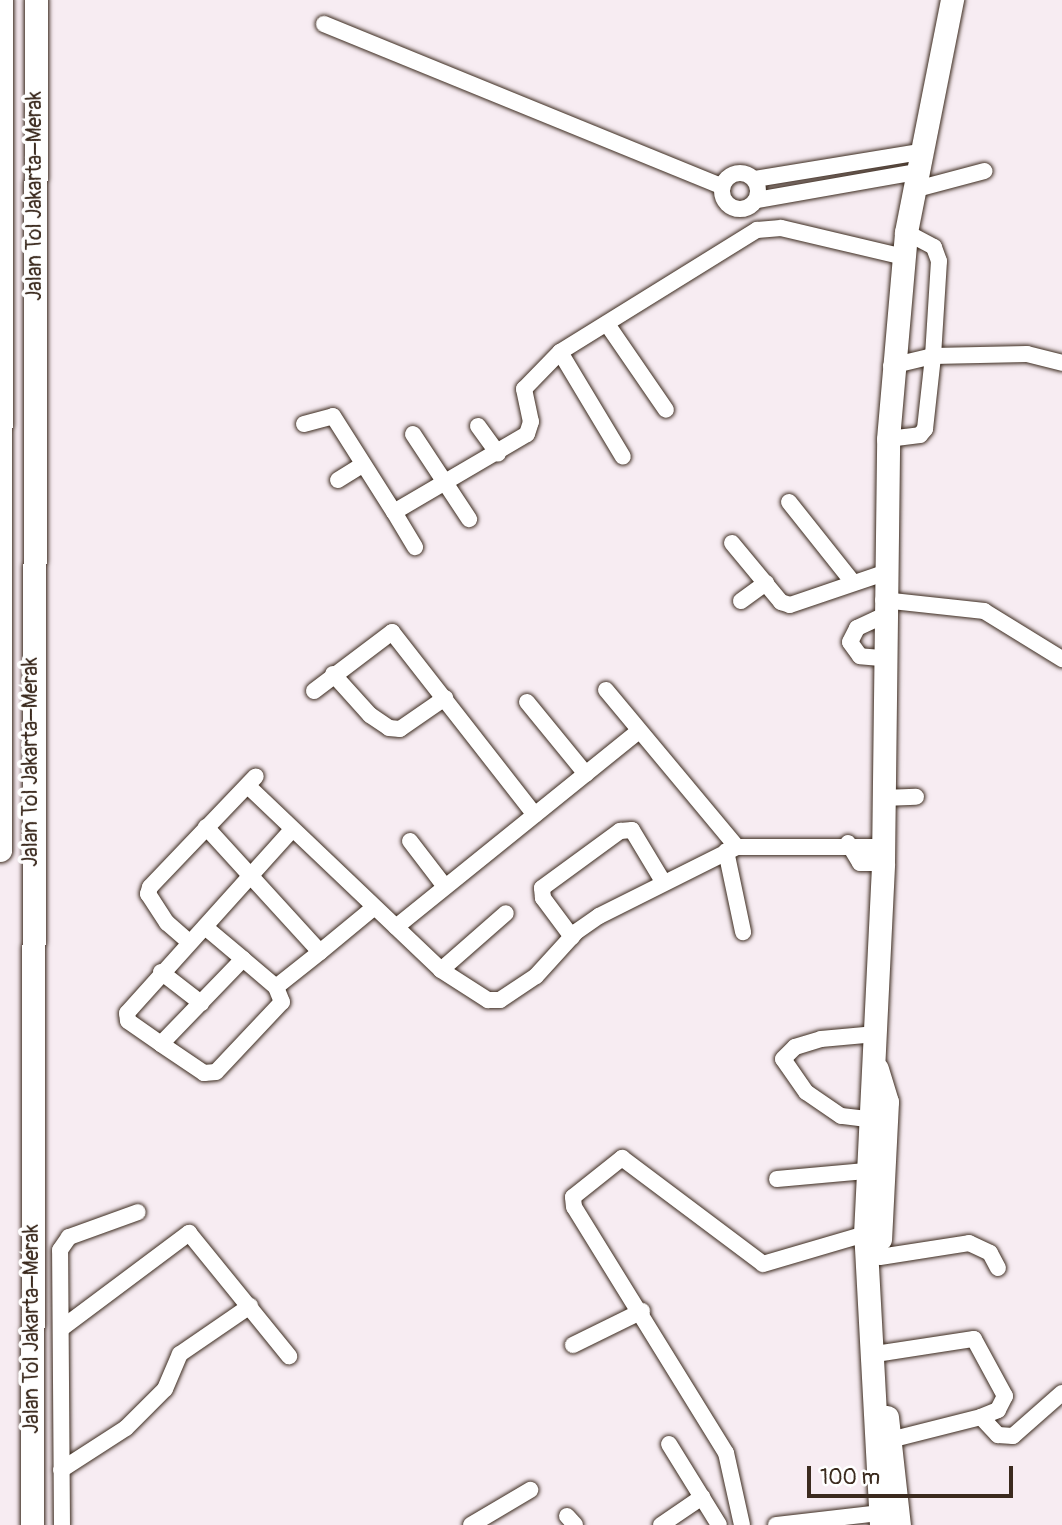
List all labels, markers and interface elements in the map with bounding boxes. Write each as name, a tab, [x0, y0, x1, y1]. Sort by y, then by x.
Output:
street label: Jalan Tol Jakarta–Merak	[22, 91, 48, 301]
street label: Jalan Tol Jakarta–Merak	[18, 657, 44, 867]
street label: Jalan Tol Jakarta–Merak	[19, 1224, 45, 1434]
scale bar	[810, 1452, 1016, 1496]
text: 100 m	[820, 1464, 880, 1491]

